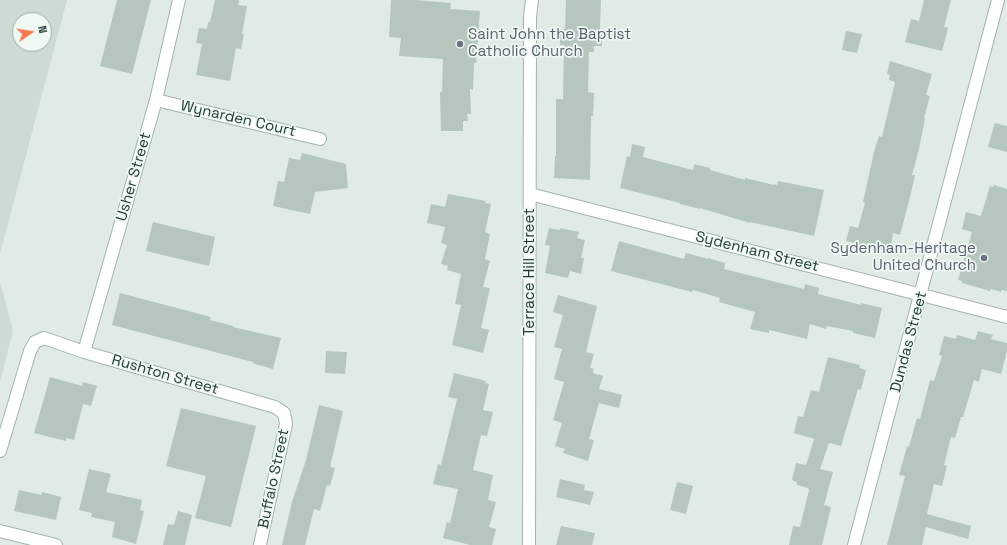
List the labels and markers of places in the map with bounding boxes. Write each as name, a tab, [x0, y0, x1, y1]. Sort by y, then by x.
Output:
place label: Saint John the Baptist Catholic Church	[468, 26, 631, 61]
marker: Saint John the Baptist Catholic Church	[455, 39, 465, 49]
place label: Sydenham-Heritage United Church	[831, 240, 976, 275]
marker: Sydenham-Heritage United Church	[979, 253, 989, 263]

